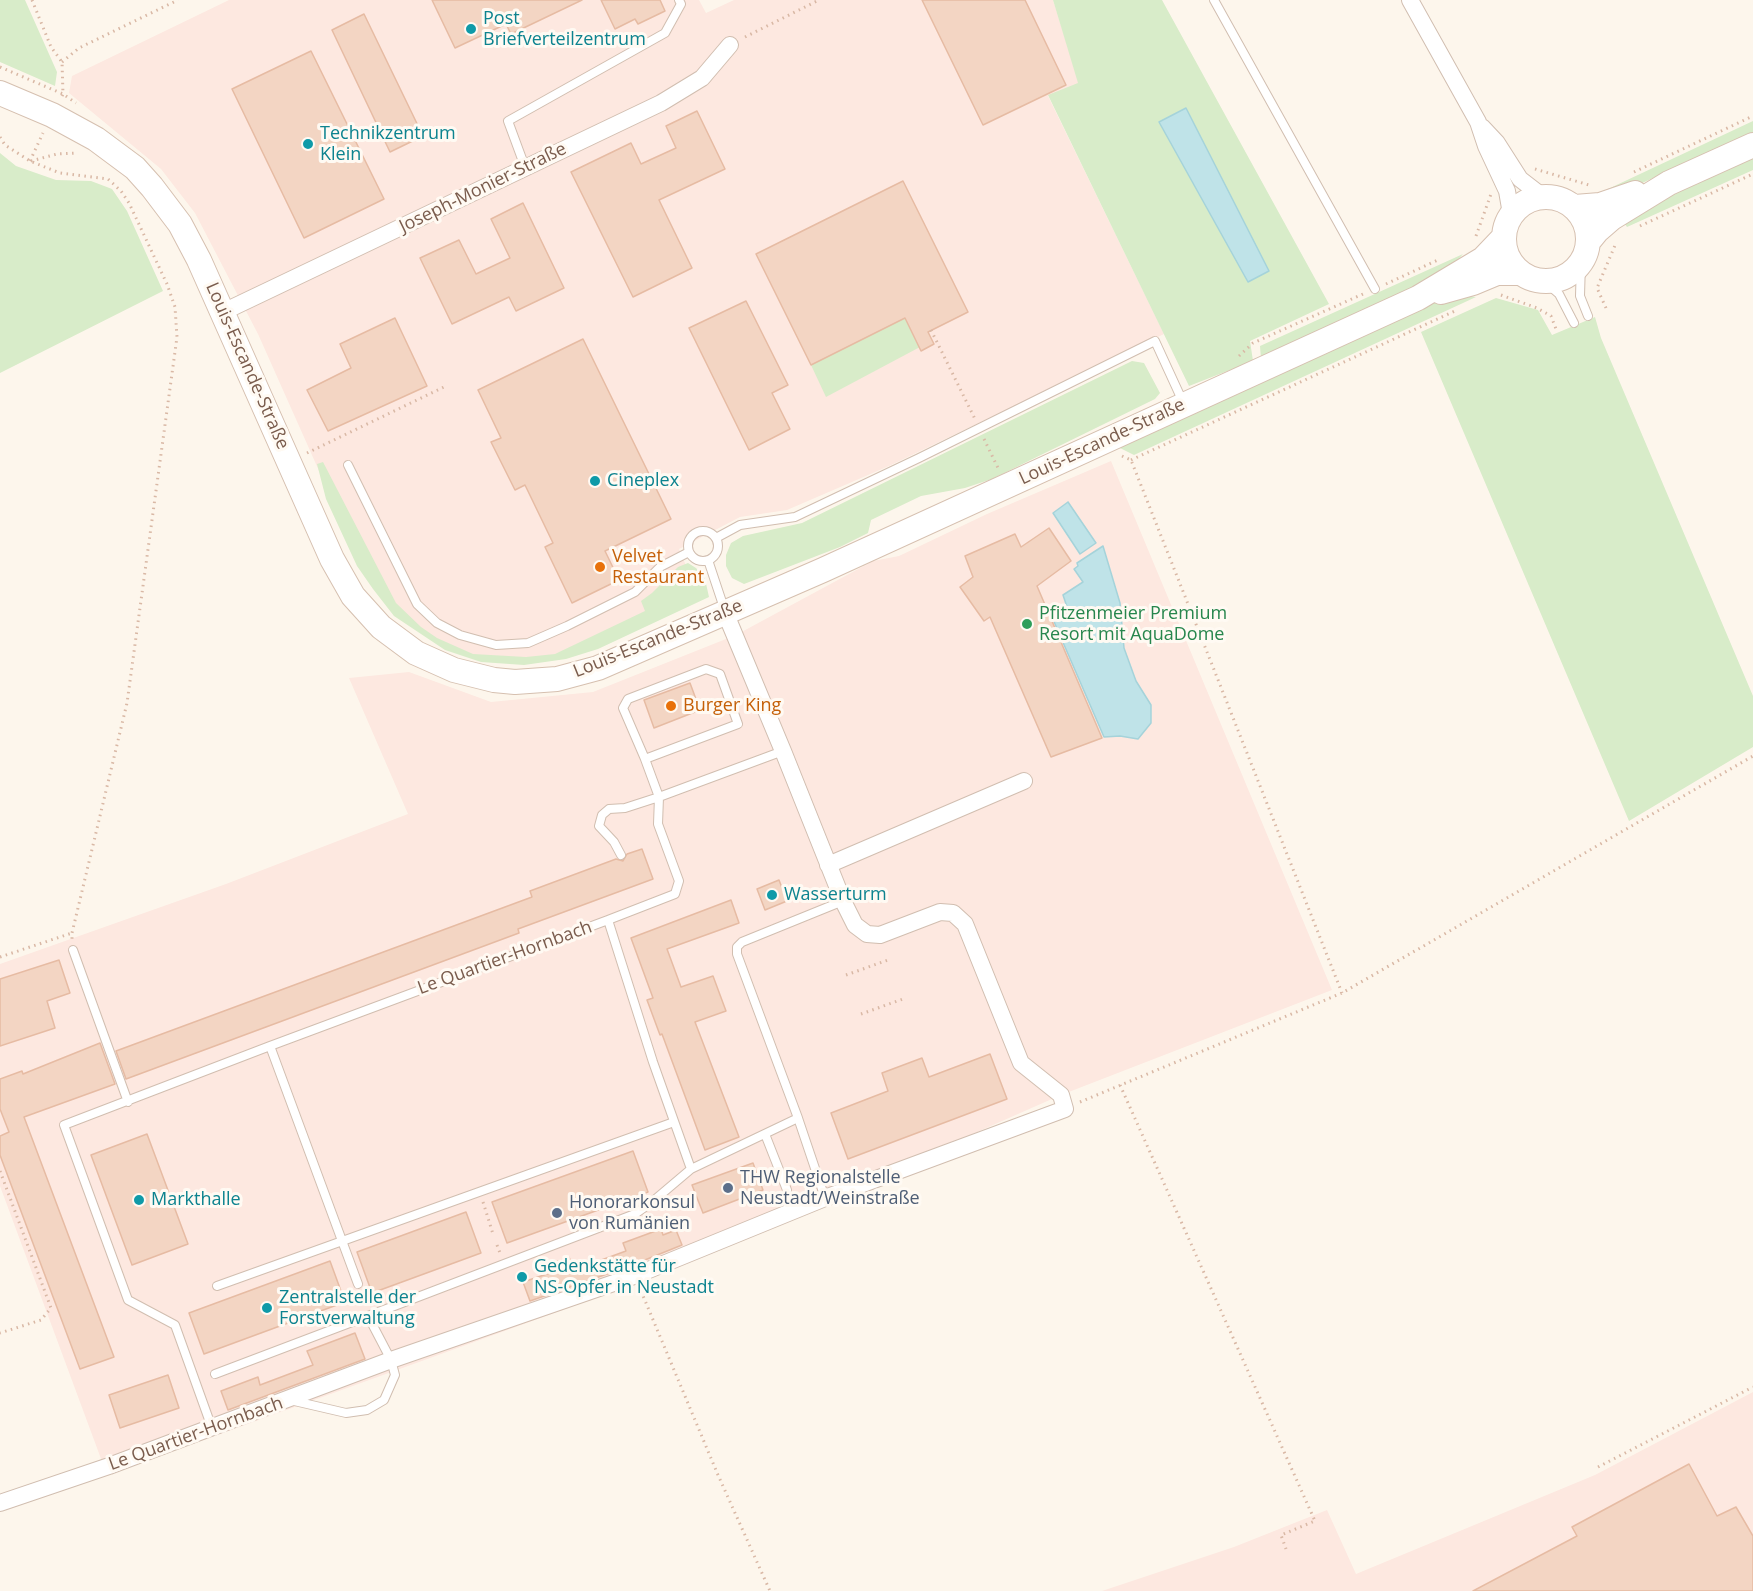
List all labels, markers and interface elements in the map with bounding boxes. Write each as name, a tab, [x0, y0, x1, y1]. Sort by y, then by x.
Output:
place label: Post Briefverteilzentrum	[483, 8, 646, 50]
marker: Post Briefverteilzentrum	[464, 22, 478, 36]
place label: Technikzentrum Klein	[320, 123, 456, 166]
marker: Technikzentrum Klein	[301, 137, 315, 151]
street label: Joseph-Monier-Straße	[396, 138, 570, 238]
street label: Louis-Escande-Straße	[200, 279, 294, 453]
street label: Louis-Escande-Straße	[1016, 394, 1188, 490]
place label: Cineplex	[607, 470, 679, 492]
marker: Cineplex	[588, 474, 602, 488]
place label: Velvet Restaurant	[612, 546, 704, 588]
marker: Velvet Restaurant	[593, 560, 607, 574]
street label: Louis-Escande-Straße	[570, 595, 746, 683]
place label: Pfitzenmeier Premium Resort mit AquaDome	[1039, 603, 1227, 646]
marker: Pfitzenmeier Premium Resort mit AquaDome	[1020, 617, 1034, 631]
place label: Burger King	[683, 695, 781, 717]
marker: Burger King	[664, 699, 678, 713]
place label: Wasserturm	[784, 884, 887, 906]
marker: Wasserturm	[765, 888, 779, 902]
street label: Le Quartier-Hornbach	[415, 916, 595, 1000]
place label: THW Regionalstelle Neustadt/Weinstraße	[740, 1167, 920, 1210]
marker: THW Regionalstelle Neustadt/Weinstraße	[721, 1181, 735, 1195]
place label: Markthalle	[151, 1189, 241, 1211]
place label: Honorarkonsul von Rumänien	[569, 1192, 695, 1234]
marker: Markthalle	[132, 1193, 146, 1207]
marker: Honorarkonsul von Rumänien	[550, 1206, 564, 1220]
place label: Gedenkstätte für NS-Opfer in Neustadt	[534, 1256, 714, 1298]
marker: Gedenkstätte für NS-Opfer in Neustadt	[515, 1270, 529, 1284]
place label: Zentralstelle der Forstverwaltung	[279, 1287, 416, 1330]
marker: Zentralstelle der Forstverwaltung	[260, 1301, 274, 1315]
street label: Le Quartier-Hornbach	[106, 1392, 286, 1476]

